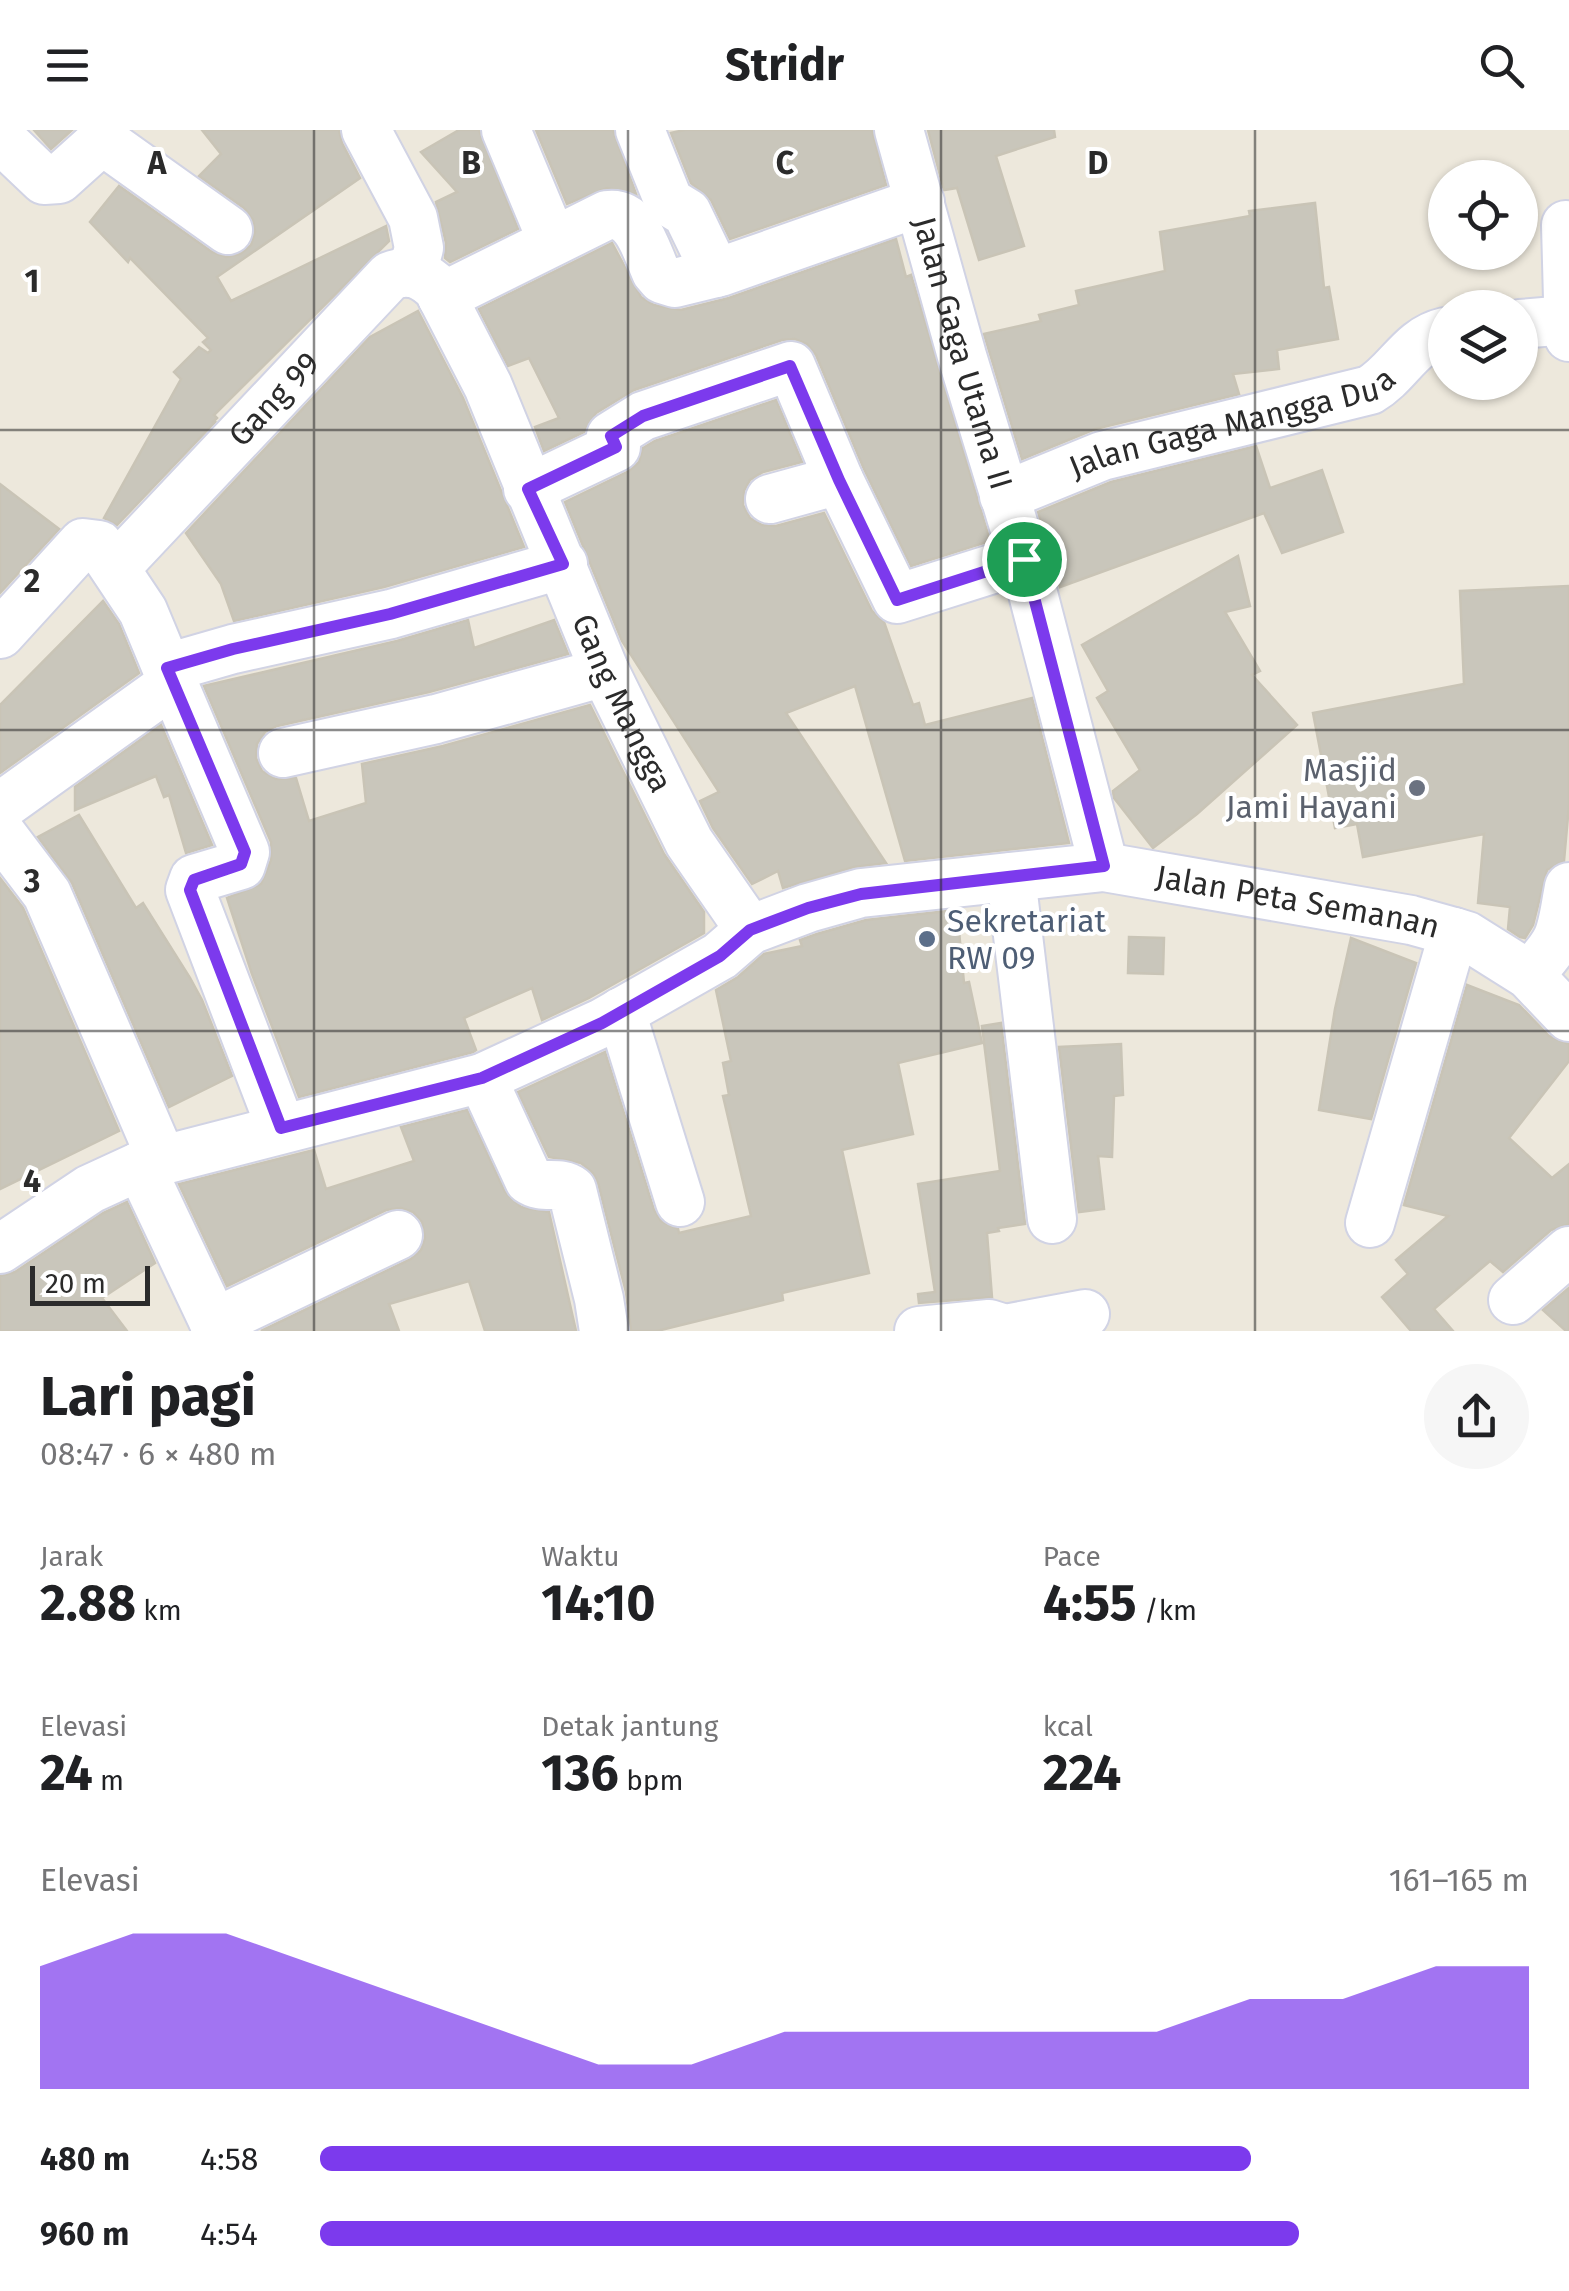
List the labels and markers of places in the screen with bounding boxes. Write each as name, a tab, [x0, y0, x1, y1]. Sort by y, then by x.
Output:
pin	[982, 517, 1067, 602]
place label: Masjid Jami Hayani	[1226, 751, 1397, 826]
marker: Masjid Jami Hayani	[1406, 777, 1428, 799]
place label: Sekretariat RW 09	[947, 902, 1107, 977]
marker: Sekretariat RW 09	[916, 928, 938, 950]

